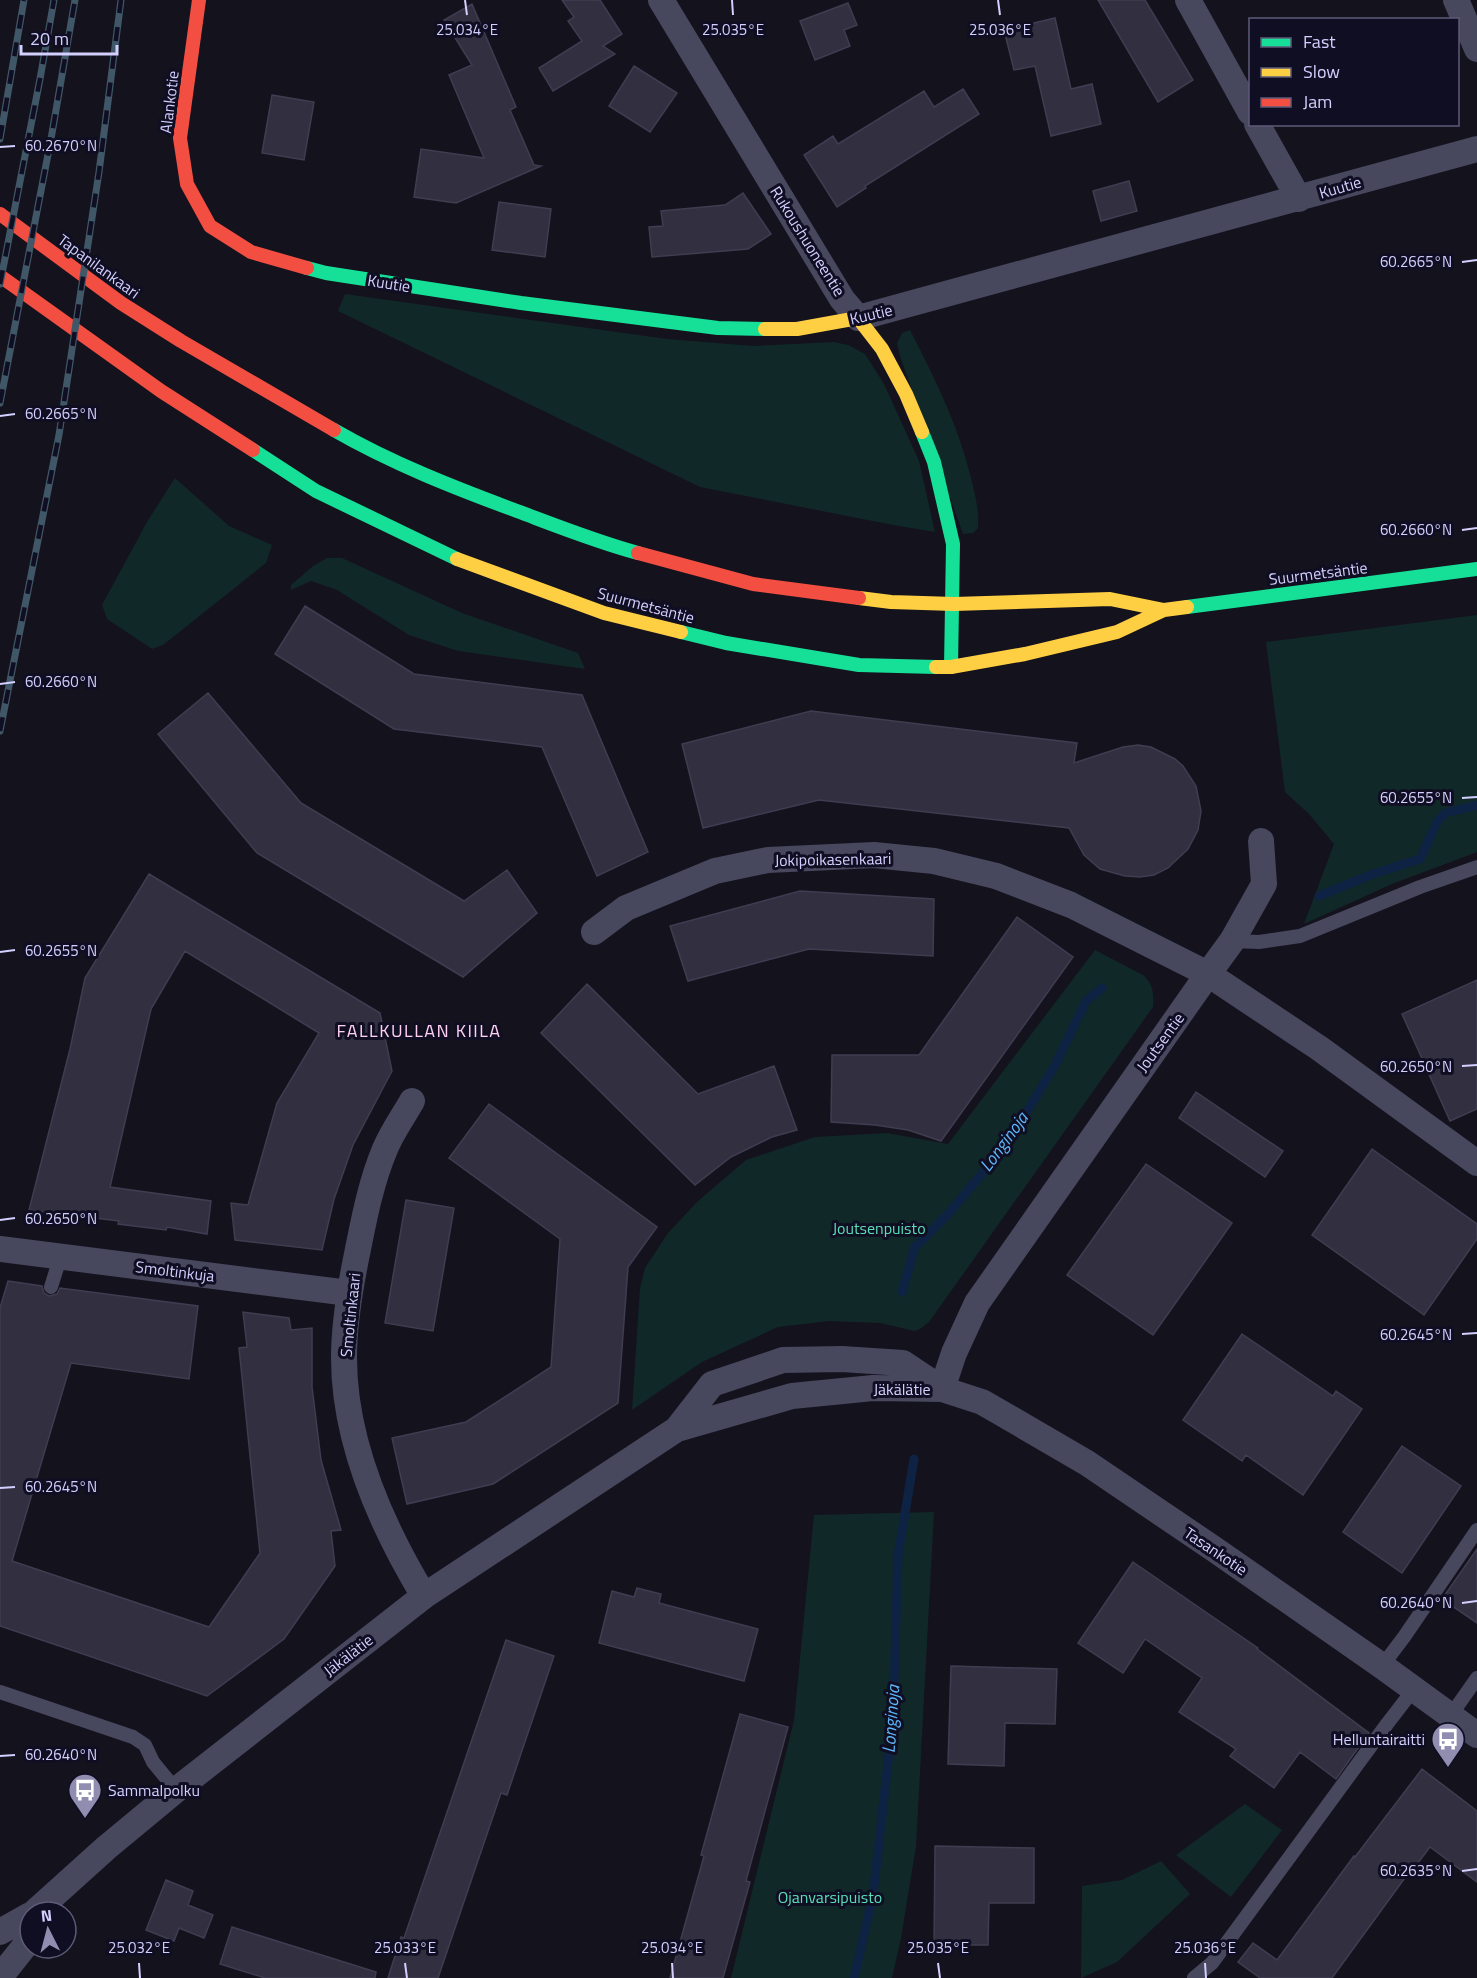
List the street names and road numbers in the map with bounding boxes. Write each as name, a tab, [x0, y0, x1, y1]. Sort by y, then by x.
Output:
street label: Alankotie	[153, 69, 185, 135]
street label: Kuutie	[1316, 170, 1364, 204]
street label: Rukoushuoneentie	[764, 181, 852, 301]
street label: Tapanilankaari	[53, 228, 145, 304]
street label: Kuutie	[366, 268, 412, 298]
street label: Kuutie	[847, 297, 895, 331]
street label: Suurmetsäntie	[1267, 555, 1369, 591]
street label: Suurmetsäntie	[595, 581, 697, 629]
street label: Jokipoikasenkaari	[774, 846, 892, 872]
street label: Joutsentie	[1130, 1007, 1190, 1077]
street label: Smoltinkuja	[134, 1254, 216, 1288]
street label: Smoltinkaari	[334, 1272, 366, 1358]
street label: Jäkälätie	[873, 1377, 931, 1401]
street label: Tasankotie	[1179, 1521, 1253, 1581]
street label: Jäkälätie	[318, 1628, 378, 1682]

